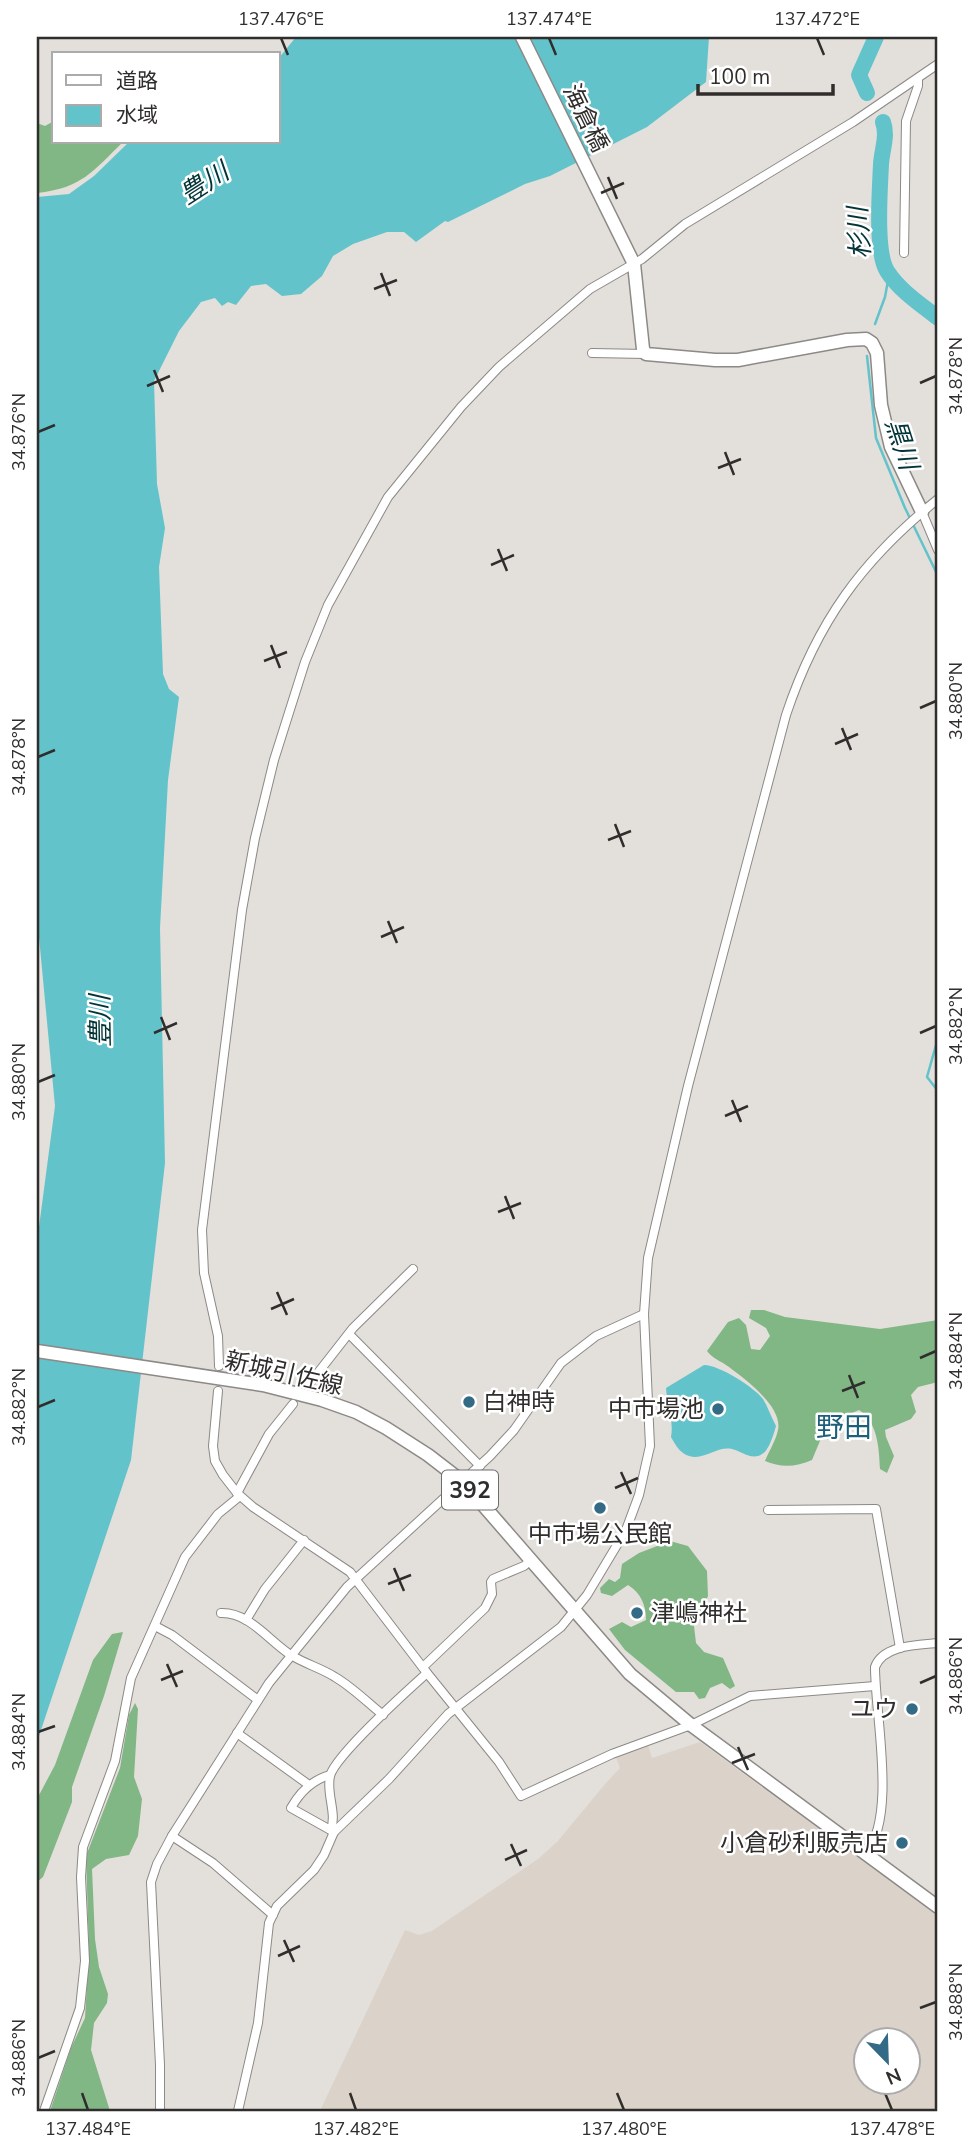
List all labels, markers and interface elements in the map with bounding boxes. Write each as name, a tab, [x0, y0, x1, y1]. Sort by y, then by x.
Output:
text: 137.476°E	[238, 7, 324, 31]
text: 137.474°E	[506, 7, 592, 31]
text: 137.472°E	[774, 7, 860, 31]
legend	[52, 52, 280, 144]
scale bar	[698, 52, 833, 96]
text: 100 m	[709, 63, 770, 91]
text: 道路	[116, 67, 158, 95]
street label: 海倉橋	[556, 79, 616, 157]
text: 水域	[116, 101, 158, 129]
water label: 豊川	[173, 153, 238, 212]
water label: 杉川	[840, 203, 879, 260]
text: 34.878°N	[944, 337, 968, 415]
text: 34.876°N	[7, 393, 31, 471]
water label: 黒川	[877, 414, 927, 477]
text: 34.880°N	[944, 662, 968, 740]
text: 34.878°N	[7, 718, 31, 796]
text: 34.882°N	[944, 987, 968, 1065]
water label: 豊川	[82, 992, 118, 1047]
text: 34.880°N	[7, 1043, 31, 1121]
text: 34.884°N	[944, 1312, 968, 1390]
street label: 新城引佐線	[222, 1344, 346, 1402]
text: 34.882°N	[7, 1368, 31, 1446]
place label: 白神時	[483, 1386, 555, 1418]
place label: 中市場池	[608, 1393, 704, 1425]
marker: 白神時	[461, 1394, 477, 1410]
marker: 中市場池	[710, 1401, 726, 1417]
district label: 野田	[816, 1409, 872, 1447]
road number: 392	[442, 1470, 498, 1510]
marker: 中市場公民館	[592, 1500, 608, 1516]
place label: 中市場公民館	[528, 1518, 672, 1550]
place label: 津嶋神社	[651, 1597, 747, 1629]
marker: 津嶋神社	[629, 1605, 645, 1621]
text: 34.886°N	[944, 1637, 968, 1715]
text: 34.884°N	[7, 1693, 31, 1771]
place label: ユウ	[850, 1693, 898, 1725]
marker: ユウ	[904, 1701, 920, 1717]
place label: 小倉砂利販売店	[720, 1827, 888, 1859]
marker: 小倉砂利販売店	[894, 1835, 910, 1851]
text: 34.888°N	[944, 1963, 968, 2041]
text: 34.886°N	[7, 2019, 31, 2097]
north arrow	[852, 2025, 922, 2096]
text: N	[882, 2061, 905, 2090]
text: 137.484°E	[45, 2117, 131, 2141]
text: 137.482°E	[313, 2117, 399, 2141]
text: 137.480°E	[581, 2117, 667, 2141]
text: 137.478°E	[849, 2117, 935, 2141]

